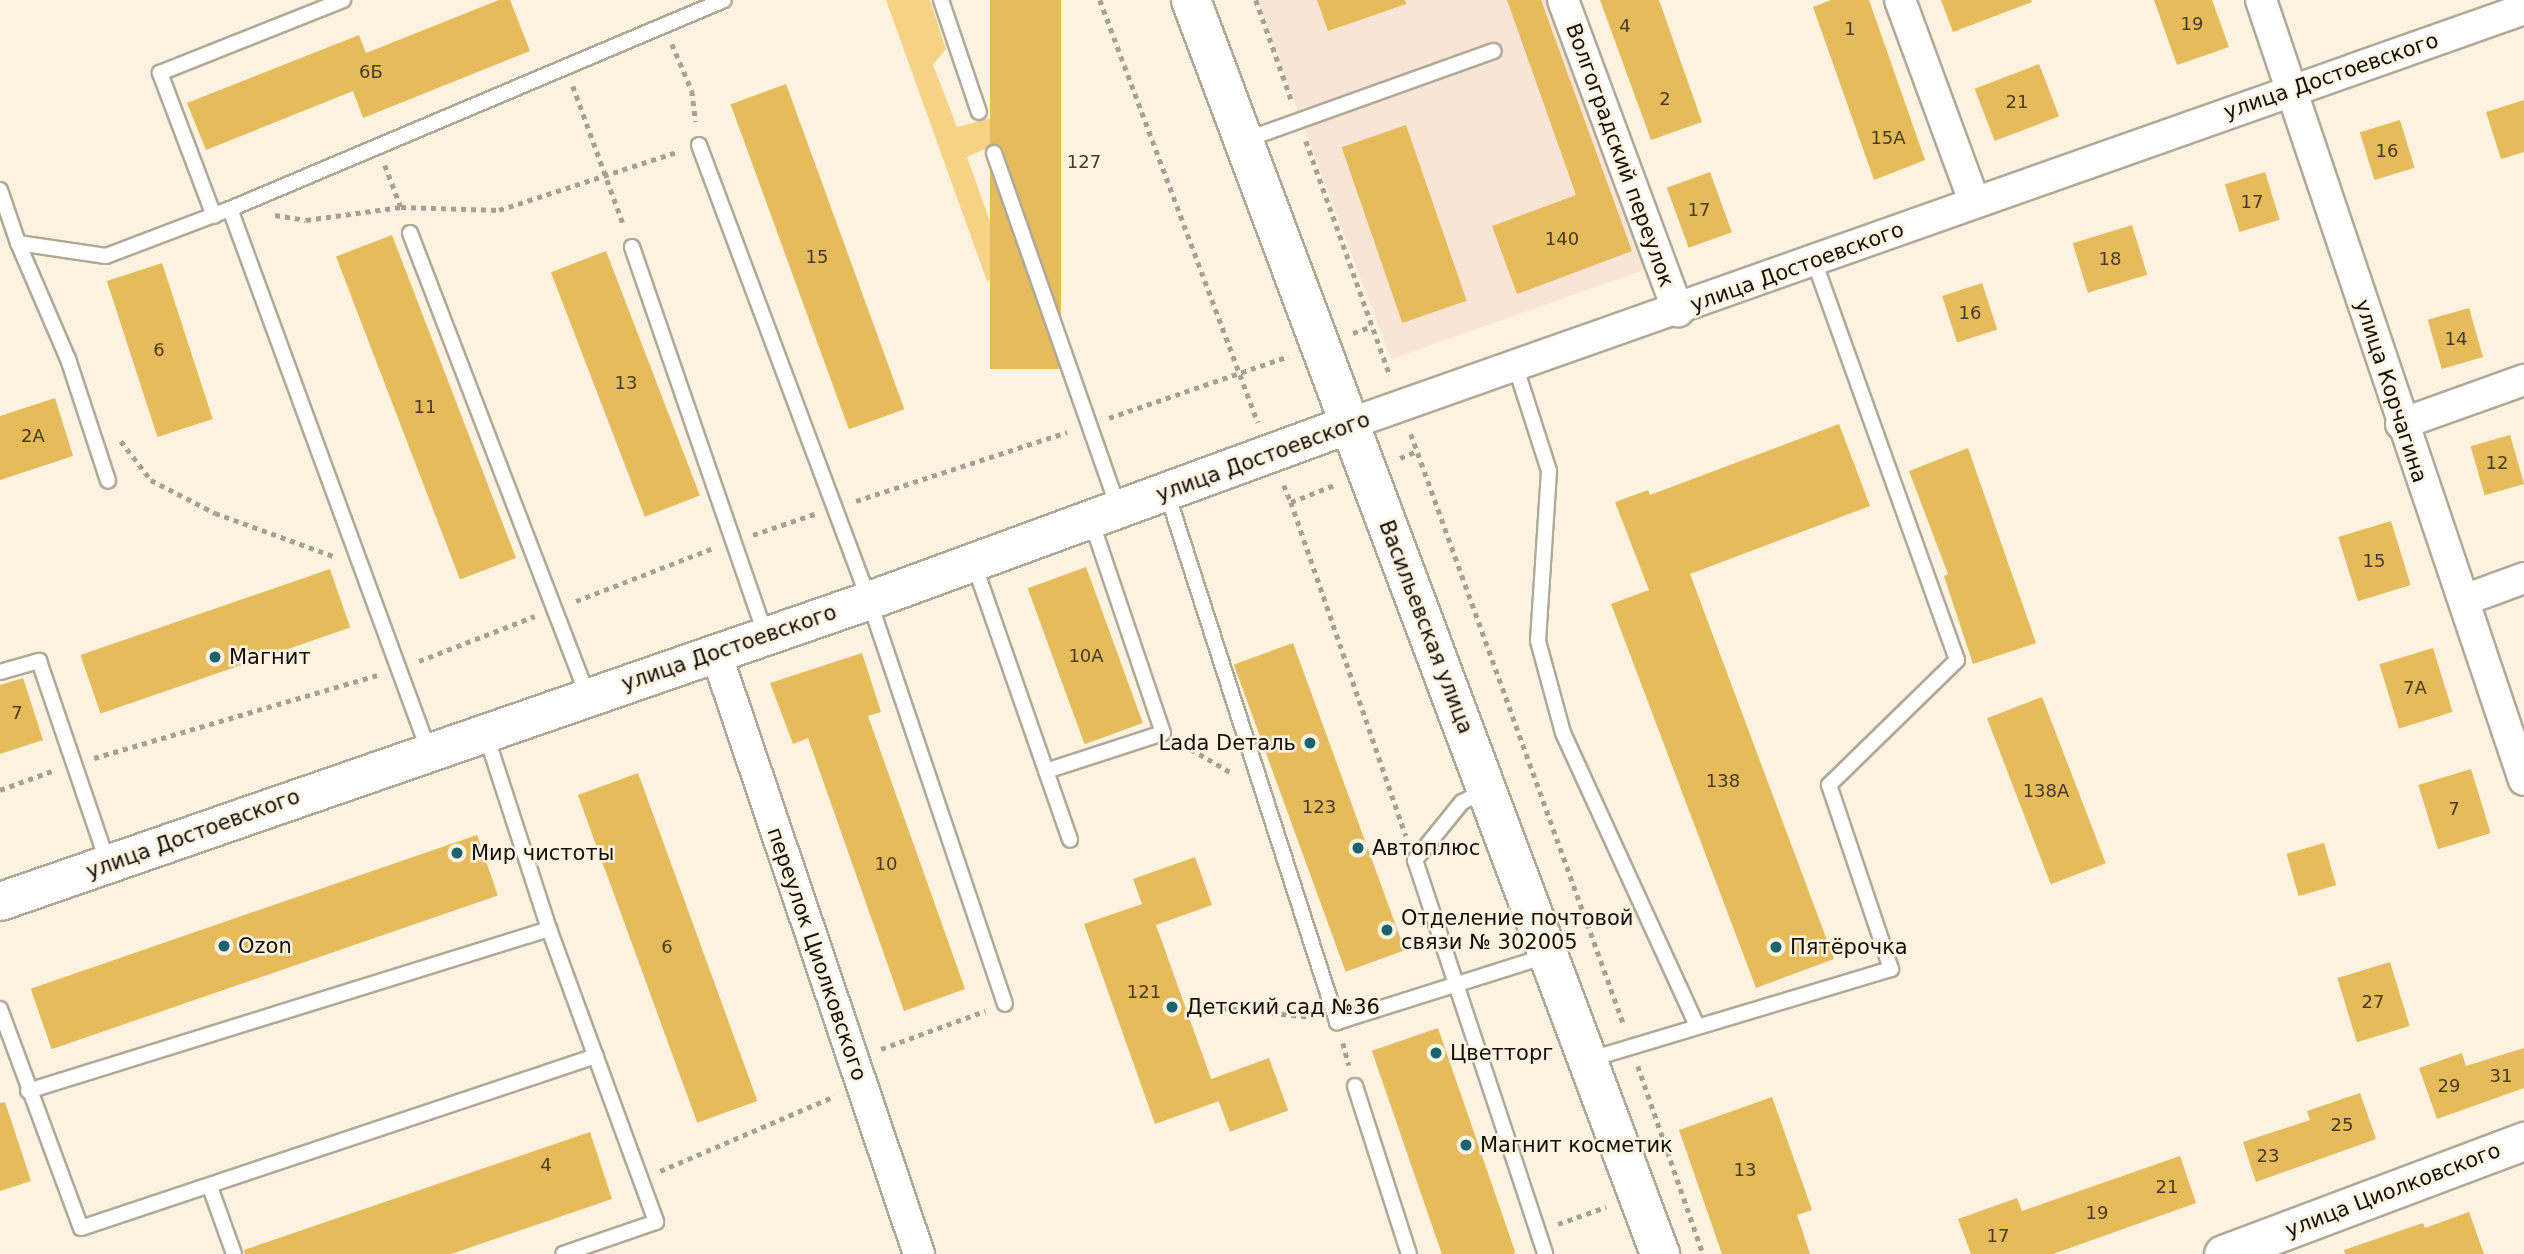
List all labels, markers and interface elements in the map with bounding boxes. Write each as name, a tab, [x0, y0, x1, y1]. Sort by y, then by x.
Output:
house number: 19	[2181, 13, 2203, 35]
house number: 4	[1619, 15, 1631, 37]
house number: 1	[1844, 18, 1856, 40]
street label: Волгоградский переулок	[1560, 20, 1680, 290]
street label: улица Достоевского	[2220, 27, 2442, 125]
house number: 6Б	[359, 61, 383, 83]
house number: 2	[1659, 88, 1671, 110]
house number: 21	[2006, 91, 2028, 113]
house number: 15А	[1870, 127, 1906, 149]
house number: 16	[2376, 140, 2398, 162]
house number: 127	[1067, 151, 1101, 173]
house number: 17	[2241, 191, 2263, 213]
house number: 17	[1688, 199, 1710, 221]
street label: улица Достоевского	[1687, 217, 1907, 317]
house number: 140	[1545, 228, 1579, 250]
house number: 15	[806, 246, 828, 268]
house number: 18	[2099, 248, 2121, 270]
street label: улица Корчагина	[2350, 296, 2432, 486]
house number: 16	[1959, 302, 1981, 324]
house number: 14	[2445, 328, 2467, 350]
house number: 6	[153, 339, 165, 361]
house number: 13	[615, 372, 637, 394]
house number: 11	[414, 396, 436, 418]
street label: улица Достоевского	[1153, 407, 1373, 507]
house number: 2А	[21, 425, 45, 447]
house number: 12	[2486, 452, 2508, 474]
street label: Васильевская улица	[1374, 517, 1478, 737]
house number: 15	[2363, 550, 2385, 572]
street label: улица Достоевского	[618, 599, 840, 697]
place label: Магнит	[229, 644, 311, 670]
house number: 10А	[1068, 645, 1104, 667]
marker: Магнит	[207, 649, 223, 665]
house number: 7А	[2403, 677, 2427, 699]
house number: 7	[11, 702, 23, 724]
place label: Lada Dеталь	[1159, 730, 1296, 756]
marker: Lada Dеталь	[1302, 735, 1318, 751]
house number: 138	[1706, 770, 1740, 792]
house number: 138А	[2023, 780, 2069, 802]
street label: улица Достоевского	[83, 784, 303, 884]
house number: 123	[1302, 796, 1336, 818]
house number: 7	[2448, 798, 2460, 820]
street label: переулок Циолковского	[762, 824, 872, 1084]
place label: Автоплюс	[1372, 835, 1480, 861]
place label: Мир чистоты	[471, 840, 614, 866]
marker: Автоплюс	[1350, 840, 1366, 856]
marker: Мир чистоты	[449, 845, 465, 861]
house number: 10	[875, 853, 897, 875]
place label: Отделение почтовой связи № 302005	[1401, 905, 1633, 955]
marker: Отделение почтовой связи № 302005	[1379, 922, 1395, 938]
place label: Ozon	[238, 933, 292, 959]
place label: Пятёрочка	[1790, 934, 1908, 960]
house number: 6	[661, 936, 673, 958]
marker: Ozon	[216, 938, 232, 954]
marker: Пятёрочка	[1768, 939, 1784, 955]
house number: 121	[1127, 981, 1161, 1003]
house number: 27	[2362, 991, 2384, 1013]
place label: Детский сад №36	[1186, 994, 1380, 1020]
marker: Детский сад №36	[1164, 999, 1180, 1015]
place label: Цветторг	[1450, 1040, 1553, 1066]
marker: Цветторг	[1428, 1045, 1444, 1061]
house number: 31	[2490, 1065, 2512, 1087]
house number: 29	[2438, 1075, 2460, 1097]
house number: 25	[2331, 1114, 2353, 1136]
place label: Магнит косметик	[1480, 1132, 1673, 1158]
marker: Магнит косметик	[1458, 1137, 1474, 1153]
street label: улица Циолковского	[2282, 1137, 2504, 1243]
house number: 23	[2257, 1145, 2279, 1167]
house number: 4	[540, 1154, 552, 1176]
house number: 13	[1734, 1159, 1756, 1181]
house number: 21	[2156, 1176, 2178, 1198]
house number: 19	[2086, 1202, 2108, 1224]
house number: 17	[1987, 1225, 2009, 1247]

